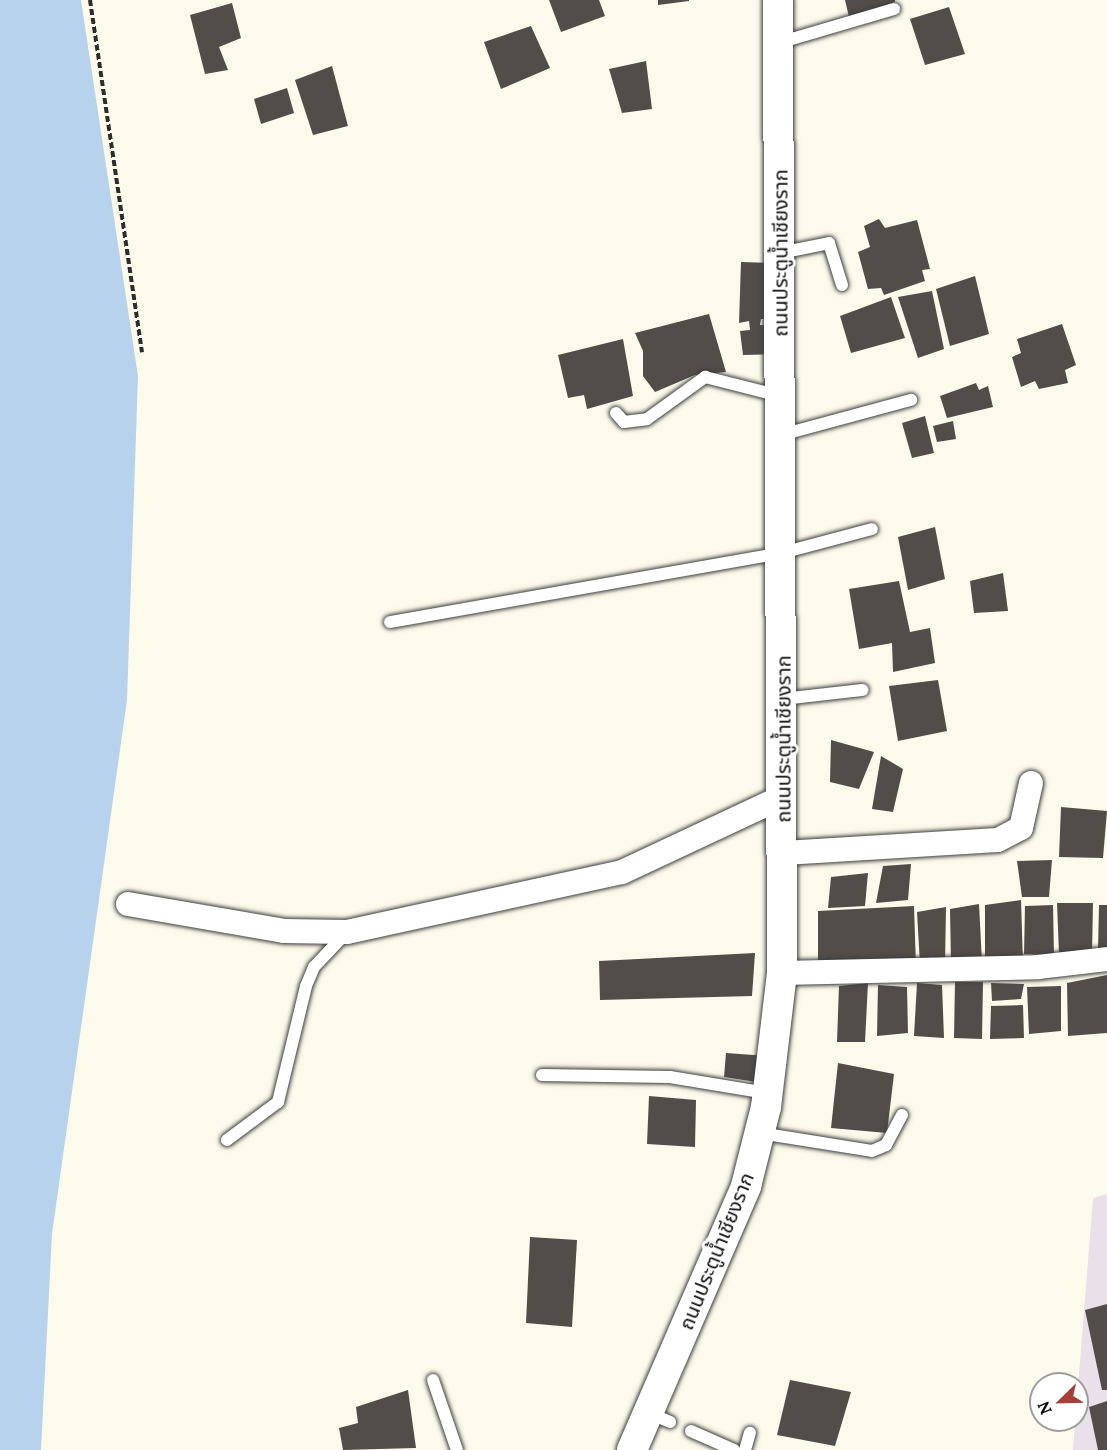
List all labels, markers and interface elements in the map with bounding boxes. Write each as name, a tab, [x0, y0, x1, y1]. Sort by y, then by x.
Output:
street label: ถนนประตูน้ำเชียงราก	[768, 169, 792, 337]
street label: ถนนประตูน้ำเชียงราก	[771, 655, 795, 823]
street label: ถนนประตูน้ำเชียงราก	[674, 1169, 758, 1333]
north arrow	[1029, 1372, 1089, 1432]
text: N	[1033, 1399, 1056, 1418]

